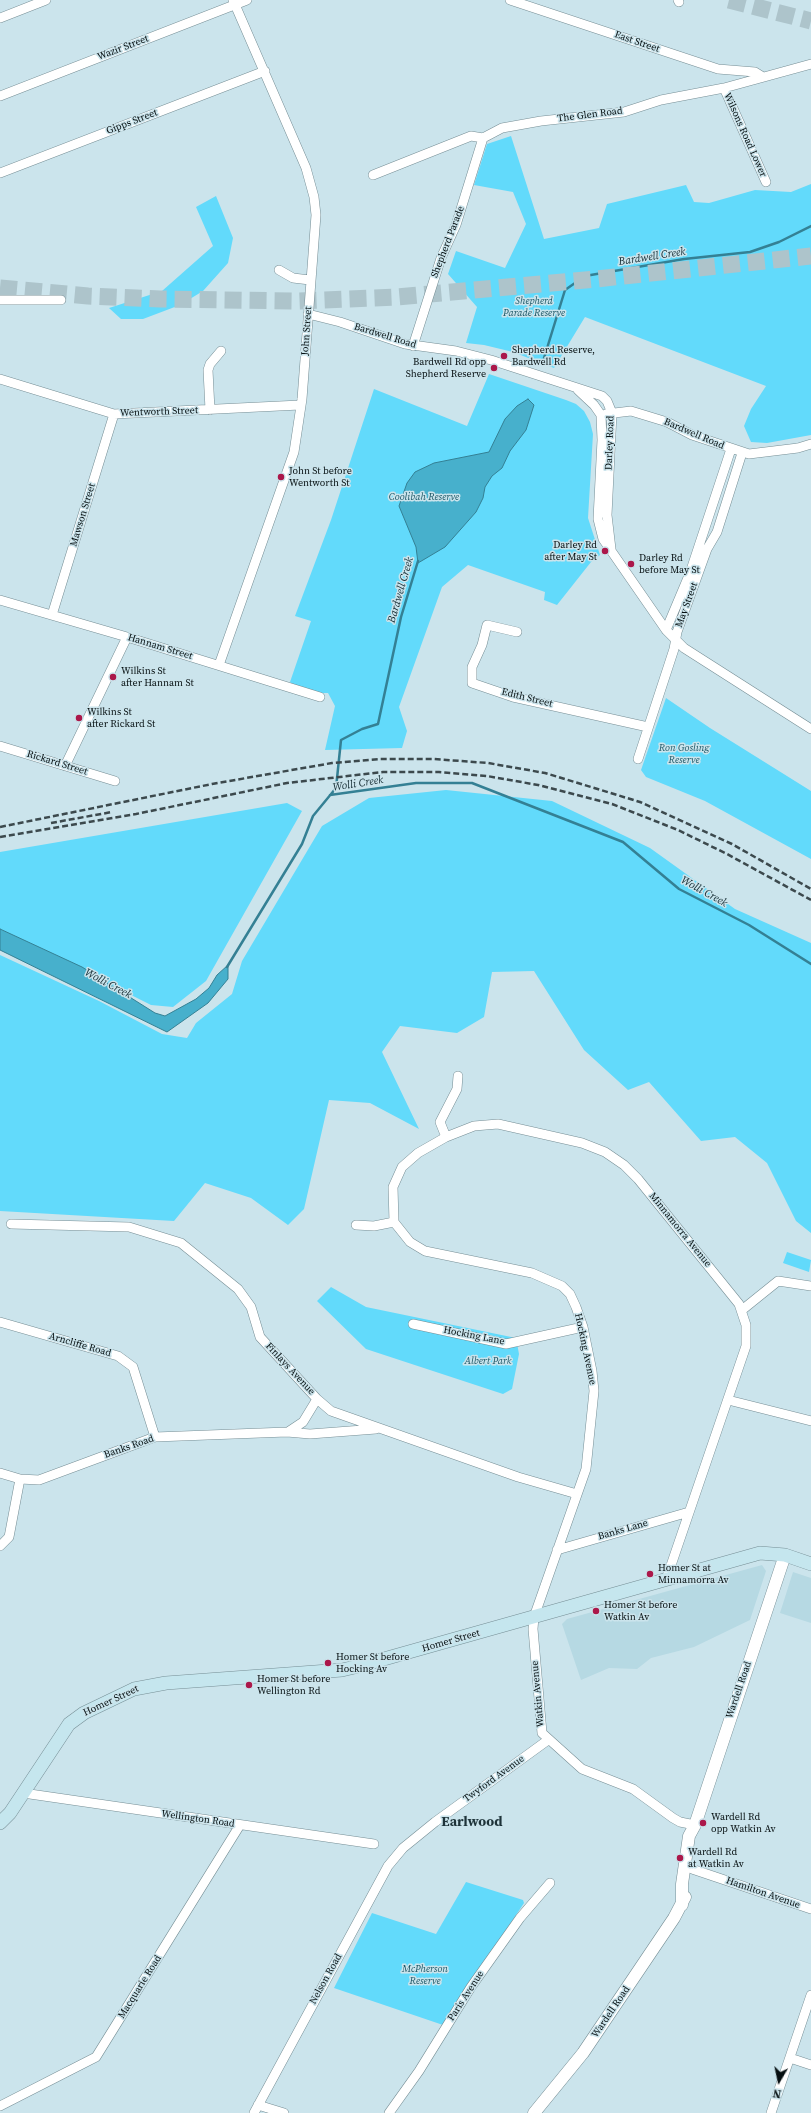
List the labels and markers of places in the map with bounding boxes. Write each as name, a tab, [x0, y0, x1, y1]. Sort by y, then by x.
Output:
place label: Shepherd Reserve, Bardwell Rd	[512, 344, 595, 368]
marker: Shepherd Reserve, Bardwell Rd	[499, 351, 509, 361]
place label: Bardwell Rd opp Shepherd Reserve	[406, 356, 486, 380]
marker: Bardwell Rd opp Shepherd Reserve	[489, 363, 499, 373]
place label: John St before Wentworth St	[289, 465, 352, 488]
marker: John St before Wentworth St	[276, 472, 286, 482]
place label: Darley Rd after May St	[544, 539, 597, 562]
marker: Darley Rd after May St	[600, 546, 610, 556]
place label: Darley Rd before May St	[639, 552, 700, 576]
marker: Darley Rd before May St	[626, 559, 636, 569]
place label: Wilkins St after Hannam St	[121, 665, 194, 688]
marker: Wilkins St after Hannam St	[108, 672, 118, 682]
place label: Wilkins St after Rickard St	[87, 706, 155, 730]
marker: Wilkins St after Rickard St	[74, 713, 84, 723]
place label: Homer St at Minnamorra Av	[658, 1562, 729, 1586]
marker: Homer St at Minnamorra Av	[645, 1569, 655, 1579]
place label: Homer St before Watkin Av	[604, 1599, 677, 1622]
marker: Homer St before Watkin Av	[591, 1606, 601, 1616]
place label: Homer St before Hocking Av	[336, 1651, 409, 1674]
marker: Homer St before Hocking Av	[323, 1658, 333, 1668]
place label: Homer St before Wellington Rd	[257, 1673, 330, 1696]
marker: Homer St before Wellington Rd	[244, 1680, 254, 1690]
place label: Wardell Rd opp Watkin Av	[711, 1811, 775, 1834]
marker: Wardell Rd opp Watkin Av	[698, 1818, 708, 1828]
place label: Wardell Rd at Watkin Av	[688, 1846, 744, 1870]
marker: Wardell Rd at Watkin Av	[675, 1853, 685, 1863]

